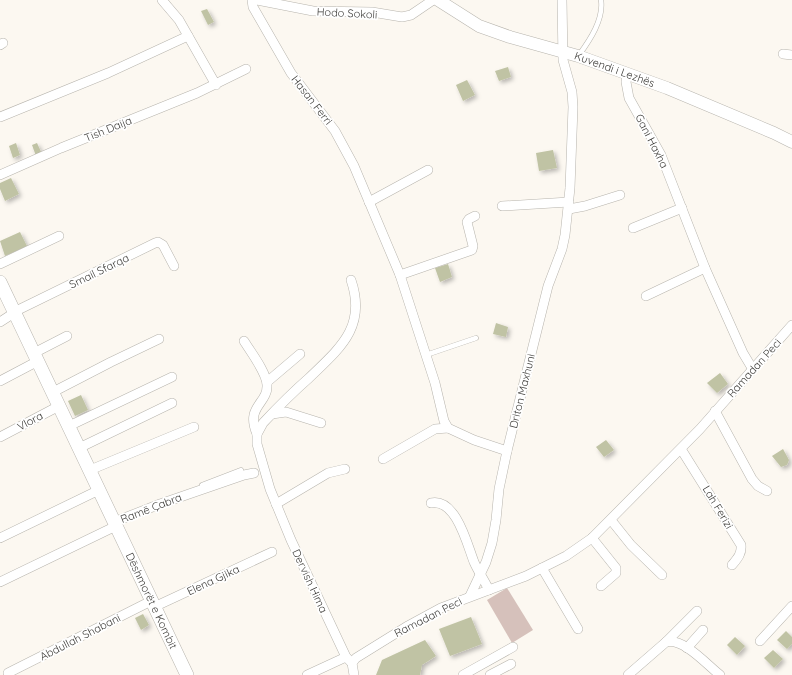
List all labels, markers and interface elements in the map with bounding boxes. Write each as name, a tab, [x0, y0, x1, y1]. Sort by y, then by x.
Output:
street label: Hodo Sokoli	[316, 4, 378, 22]
street label: Kuvendi i Lezhës	[573, 48, 657, 90]
street label: Hasan Ferri	[288, 72, 336, 128]
street label: Gani Haxha	[632, 112, 672, 170]
street label: Tish Daija	[82, 113, 134, 145]
street label: Smail Sfarqa	[67, 250, 131, 292]
street label: Ramadan Peci	[724, 336, 784, 400]
street label: Driton Maxhuni	[506, 352, 538, 430]
street label: Vlora	[15, 408, 45, 434]
street label: Lah Ferizi	[700, 483, 736, 531]
street label: Ramë Çabra	[118, 490, 184, 526]
street label: Dervish Hima	[289, 547, 331, 615]
street label: Dëshmorët e Kombit	[123, 550, 181, 652]
street label: Elena Gjika	[184, 562, 242, 598]
street label: Ramadan Peci	[392, 594, 464, 640]
street label: Abdullah Shabani	[37, 611, 123, 663]

